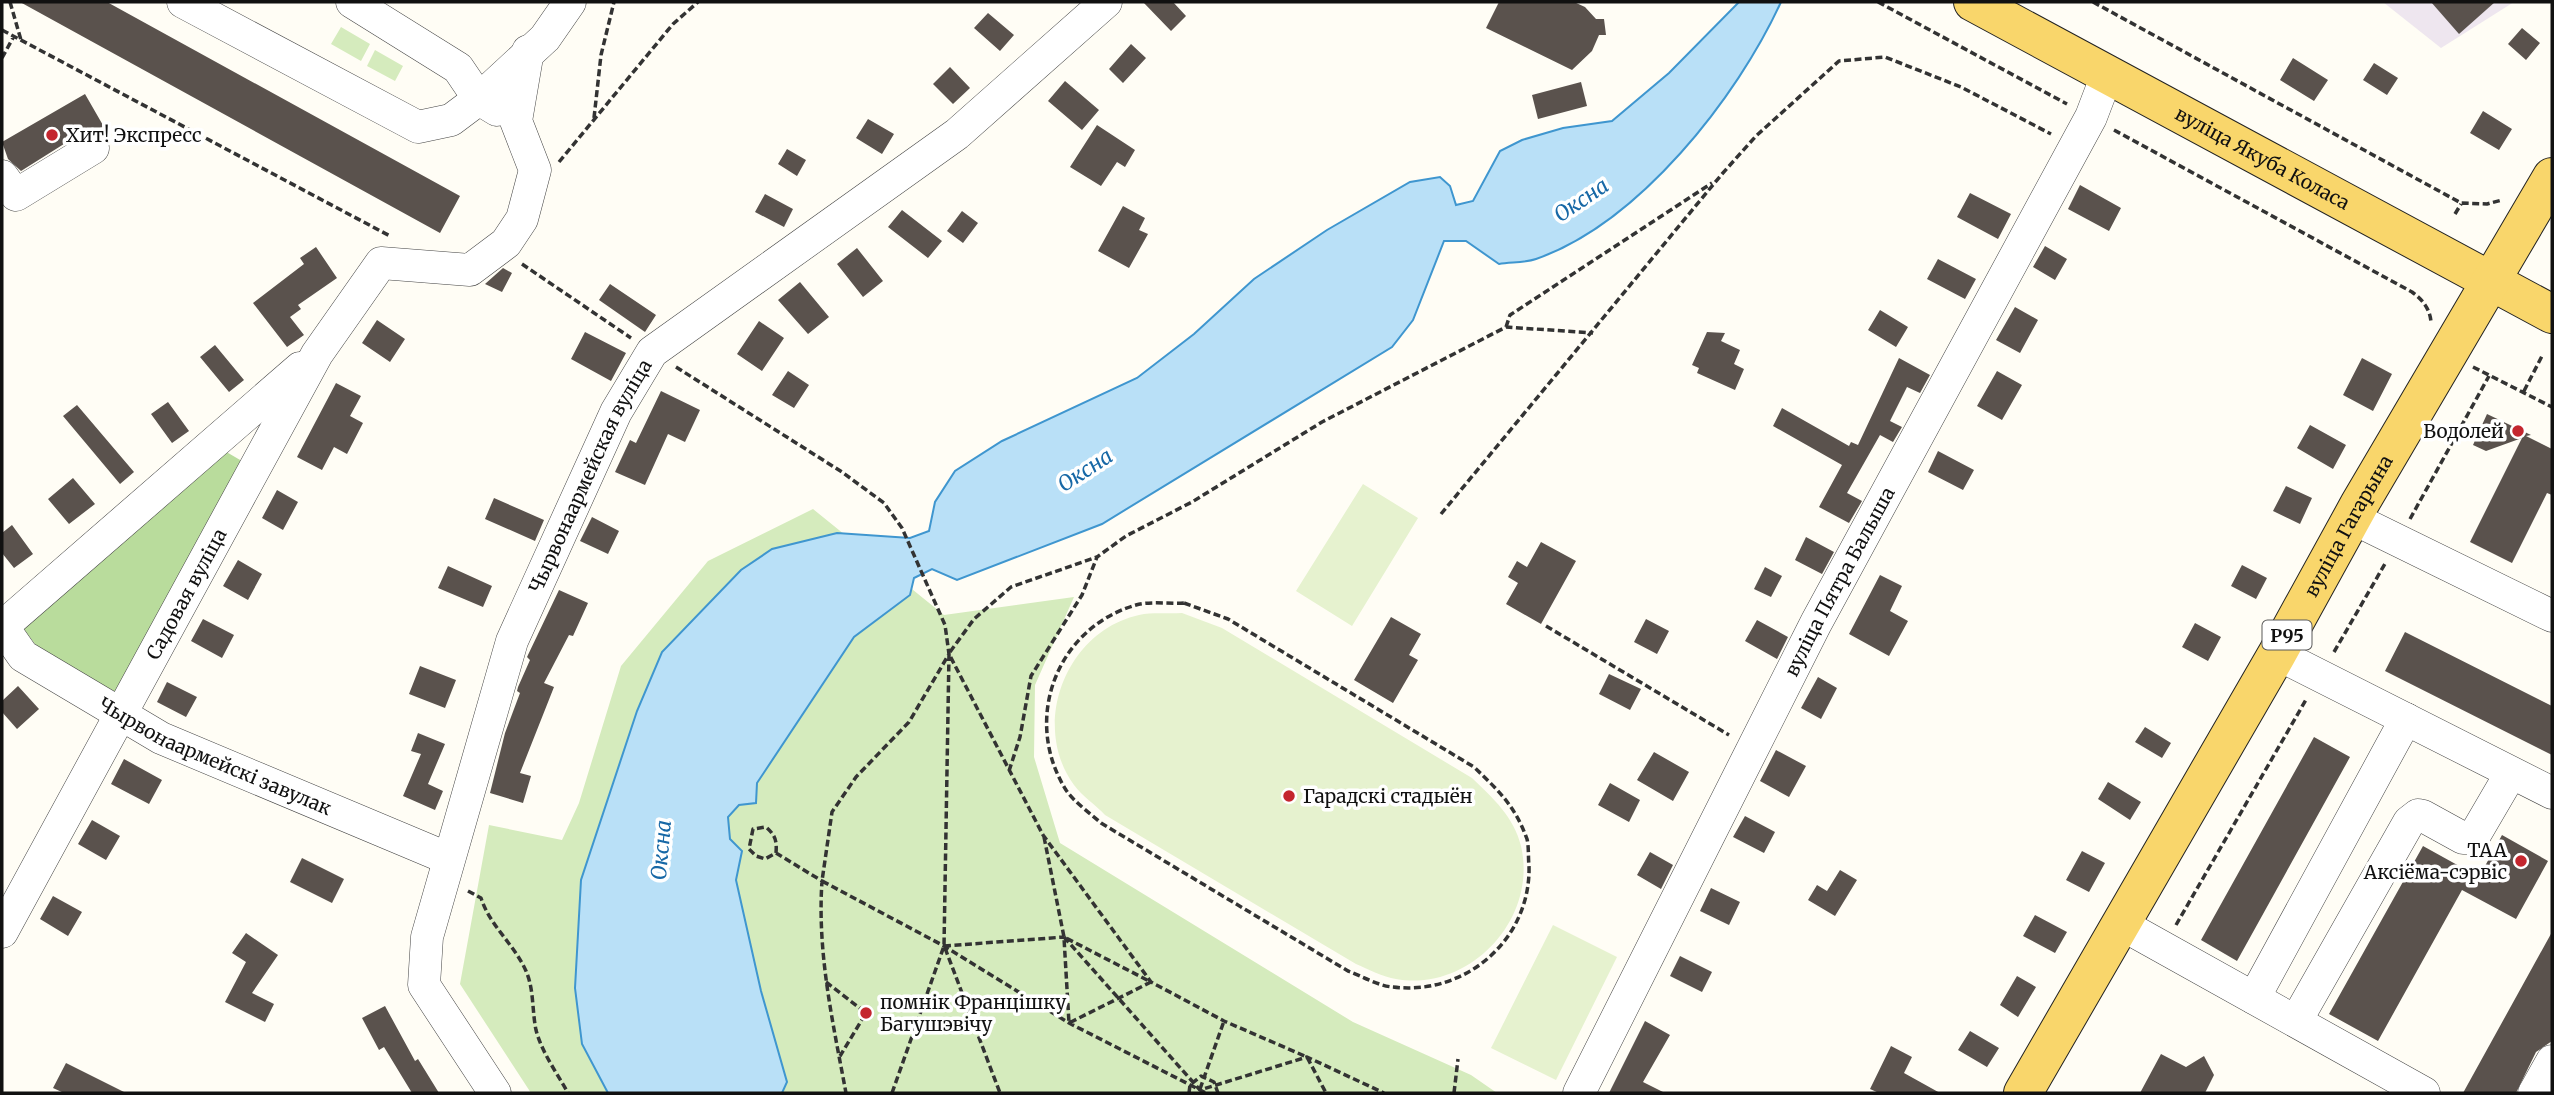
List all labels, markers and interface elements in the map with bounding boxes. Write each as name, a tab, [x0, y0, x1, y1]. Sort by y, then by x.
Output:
street label: вуліца Якуба Коласа	[2171, 101, 2354, 215]
place label: Хит! Экспресс	[66, 123, 202, 147]
marker: Хит! Экспресс	[44, 127, 60, 143]
water label: Оксна	[1548, 172, 1614, 228]
street label: Чырвонаармейская вуліца	[524, 355, 657, 596]
place label: Водолей	[2423, 419, 2504, 443]
marker: Водолей	[2510, 423, 2526, 439]
water label: Оксна	[1052, 442, 1118, 498]
street label: вуліца Гагарына	[2299, 450, 2398, 601]
street label: вуліца Пятра Балыша	[1779, 483, 1900, 680]
street label: Садовая вуліца	[141, 524, 232, 664]
road number: Р95	[2262, 620, 2312, 650]
street label: Чырвонаармейскі завулак	[95, 692, 335, 820]
place label: Гарадскі стадыён	[1303, 784, 1473, 808]
marker: Гарадскі стадыён	[1281, 788, 1297, 804]
water label: Оксна	[645, 819, 677, 881]
place label: ТАА Аксіёма-сэрвіс	[2363, 838, 2508, 884]
marker: ТАА Аксіёма-сэрвіс	[2513, 853, 2529, 869]
place label: помнік Францішку Багушэвічу	[880, 990, 1066, 1036]
marker: помнік Францішку Багушэвічу	[858, 1005, 874, 1021]

